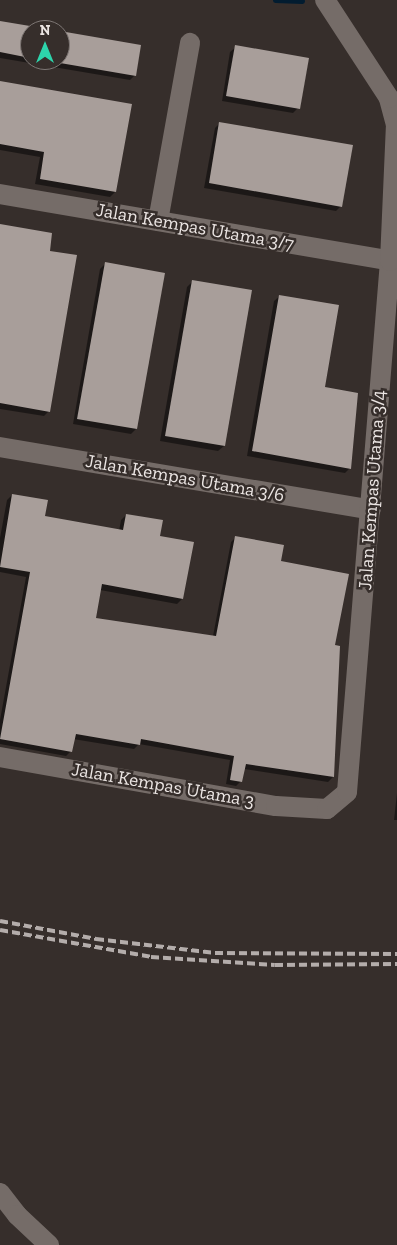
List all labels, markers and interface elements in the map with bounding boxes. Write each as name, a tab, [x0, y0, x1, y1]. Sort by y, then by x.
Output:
north arrow	[20, 20, 70, 70]
text: N	[40, 22, 50, 39]
street label: Jalan Kempas Utama 3/7	[94, 198, 296, 256]
street label: Jalan Kempas Utama 3/4	[354, 389, 390, 591]
street label: Jalan Kempas Utama 3/6	[84, 449, 286, 507]
street label: Jalan Kempas Utama 3	[70, 758, 256, 812]

